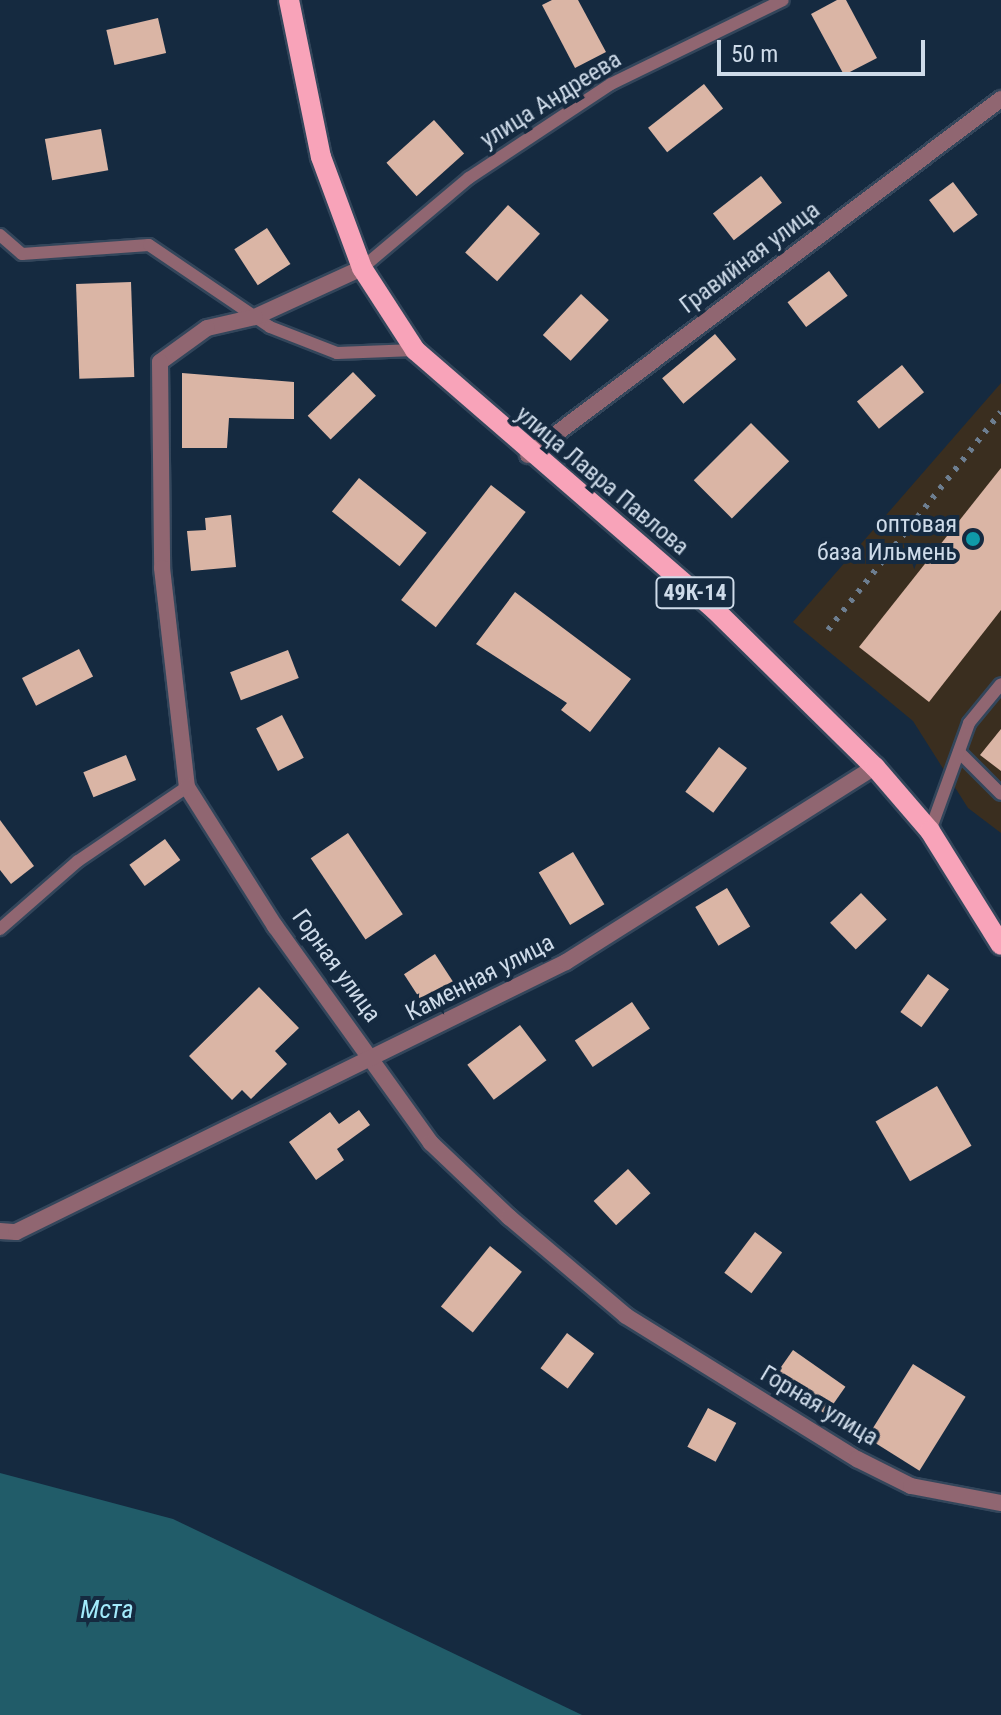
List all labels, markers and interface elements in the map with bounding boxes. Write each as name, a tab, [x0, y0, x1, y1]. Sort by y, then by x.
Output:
scale bar	[721, 24, 929, 74]
text: 50 m	[731, 40, 778, 68]
street label: улица Андреева	[475, 45, 627, 155]
street label: Гравийная улица	[674, 196, 826, 320]
street label: улица Лавра Павлова	[510, 400, 694, 562]
place label: оптовая база Ильмень	[817, 511, 957, 567]
marker: оптовая база Ильмень	[964, 530, 982, 548]
road number: 49К-14	[655, 575, 735, 611]
street label: Горная улица	[285, 904, 387, 1028]
street label: Каменная улица	[401, 928, 559, 1028]
street label: Горная улица	[755, 1360, 883, 1452]
water label: Мста	[80, 1594, 134, 1626]

